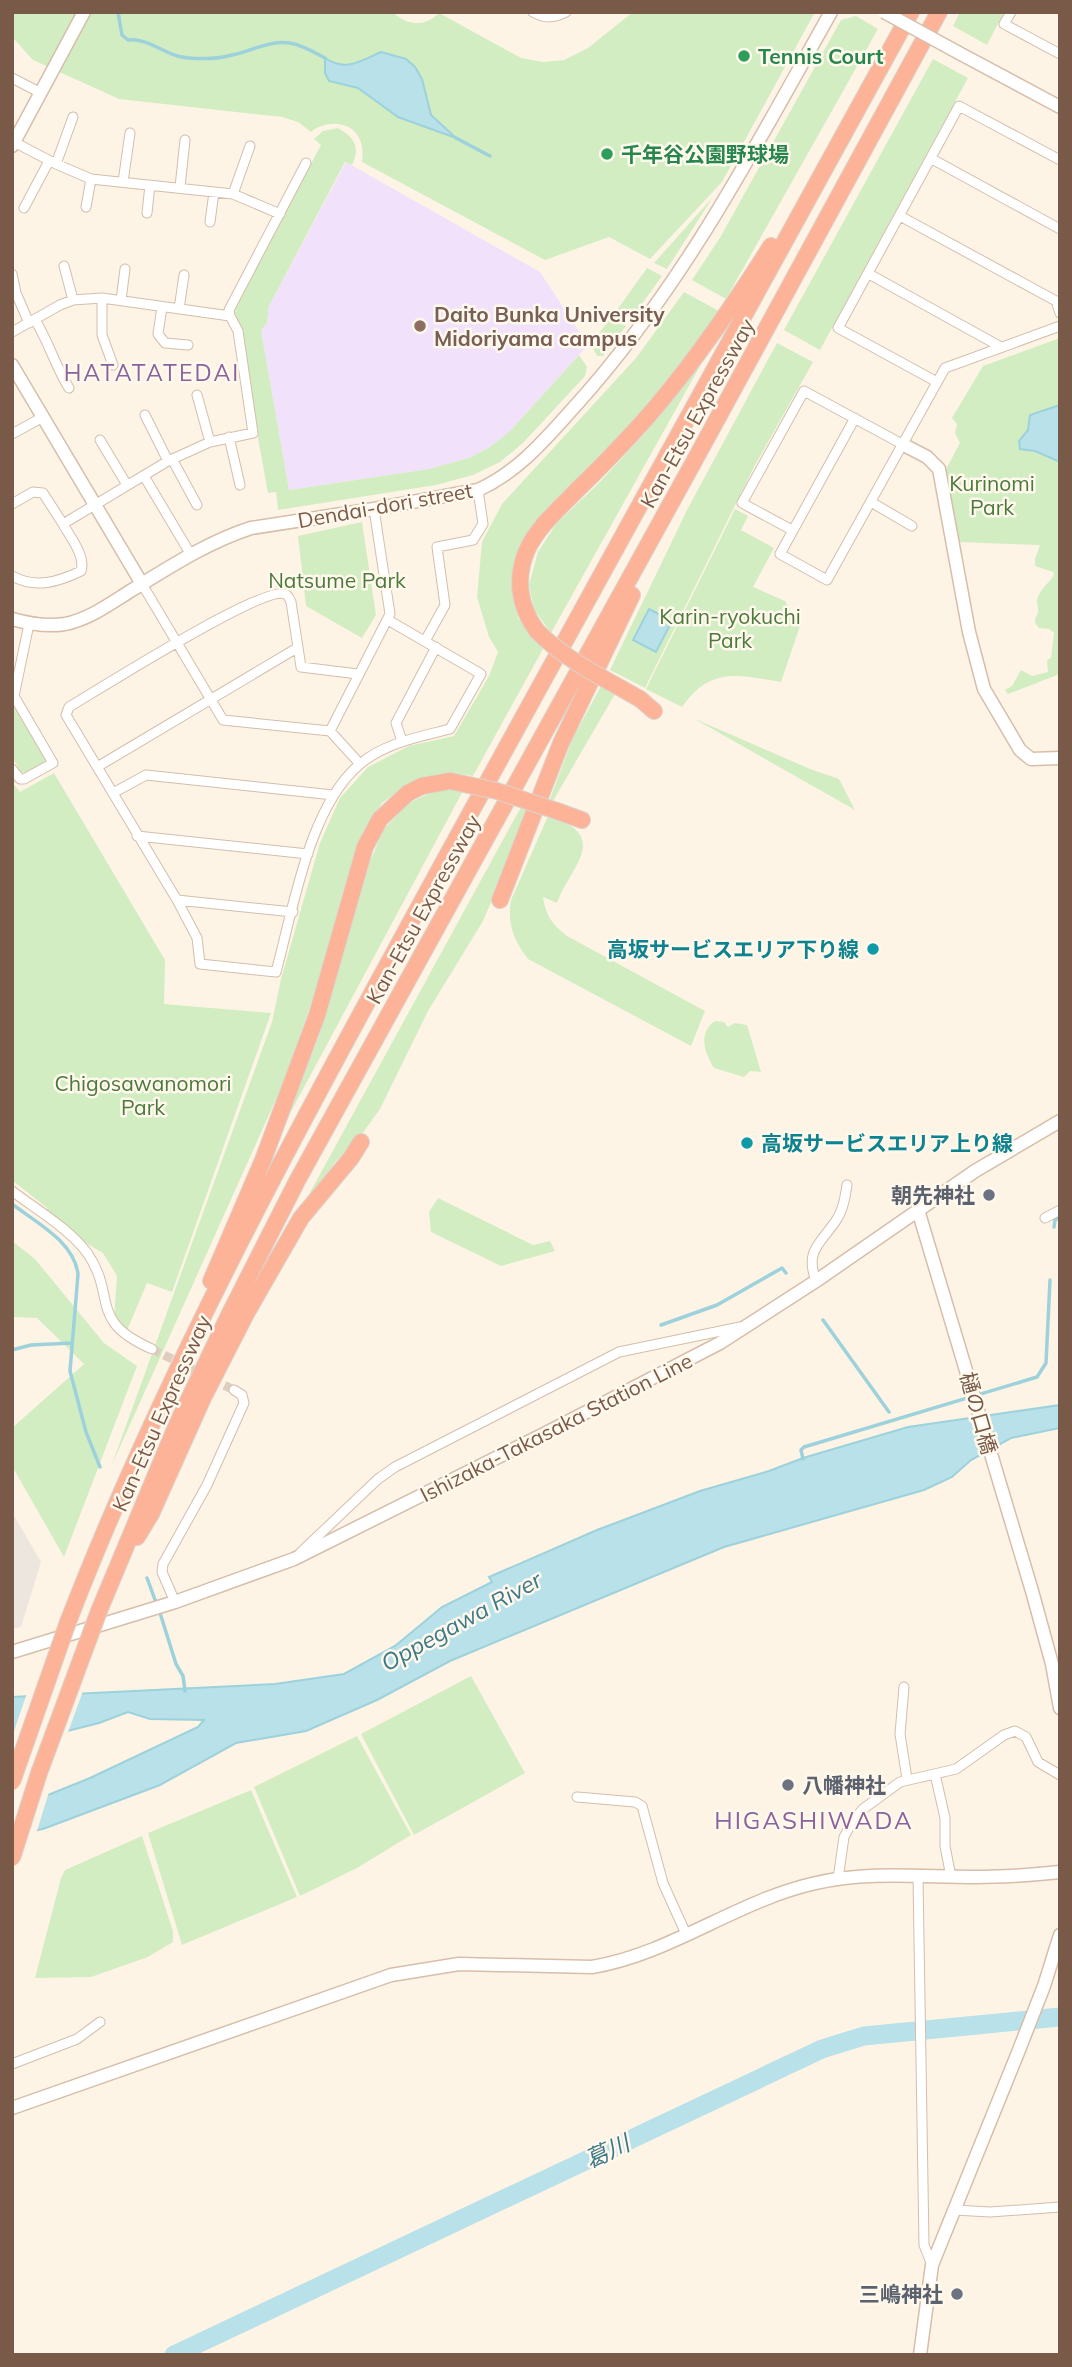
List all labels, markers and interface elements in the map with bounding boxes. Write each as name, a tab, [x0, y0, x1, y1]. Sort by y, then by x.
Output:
place label: Tennis Court	[758, 43, 883, 69]
marker: Tennis Court	[736, 48, 752, 64]
place label: 千年谷公園野球場	[621, 141, 789, 167]
marker: 千年谷公園野球場	[599, 146, 615, 162]
place label: Daito Bunka University Midoriyama campus	[434, 301, 665, 351]
street label: Kan-Etsu Expressway	[634, 314, 760, 512]
marker: Daito Bunka University Midoriyama campus	[412, 318, 428, 334]
district label: HATATATEDAI	[64, 358, 240, 387]
park label: Kurinomi Park	[949, 470, 1035, 520]
street label: Dendai-dori street	[296, 477, 474, 533]
park label: Natsume Park	[268, 567, 406, 593]
park label: Karin-ryokuchi Park	[659, 603, 801, 653]
street label: Kan-Etsu Expressway	[360, 810, 486, 1008]
place label: 高坂サービスエリア下り線	[607, 936, 859, 962]
marker: 高坂サービスエリア下り線	[865, 941, 881, 957]
park label: Chigosawanomori Park	[54, 1070, 232, 1120]
place label: 高坂サービスエリア上り線	[761, 1130, 1013, 1156]
marker: 高坂サービスエリア上り線	[739, 1135, 755, 1151]
place label: 朝先神社	[891, 1182, 975, 1208]
marker: 朝先神社	[981, 1187, 997, 1203]
street label: Kan-Etsu Expressway	[106, 1311, 216, 1515]
street label: Ishizaka-Takasaka Station Line	[416, 1347, 696, 1507]
street label: 樋の口橋	[955, 1369, 1003, 1457]
water label: Oppegawa River	[376, 1564, 548, 1677]
place label: 八幡神社	[802, 1772, 886, 1798]
marker: 八幡神社	[780, 1777, 796, 1793]
district label: HIGASHIWADA	[714, 1805, 914, 1835]
water label: 葛川	[580, 2127, 637, 2174]
place label: 三嶋神社	[859, 2281, 943, 2307]
marker: 三嶋神社	[949, 2286, 965, 2302]

